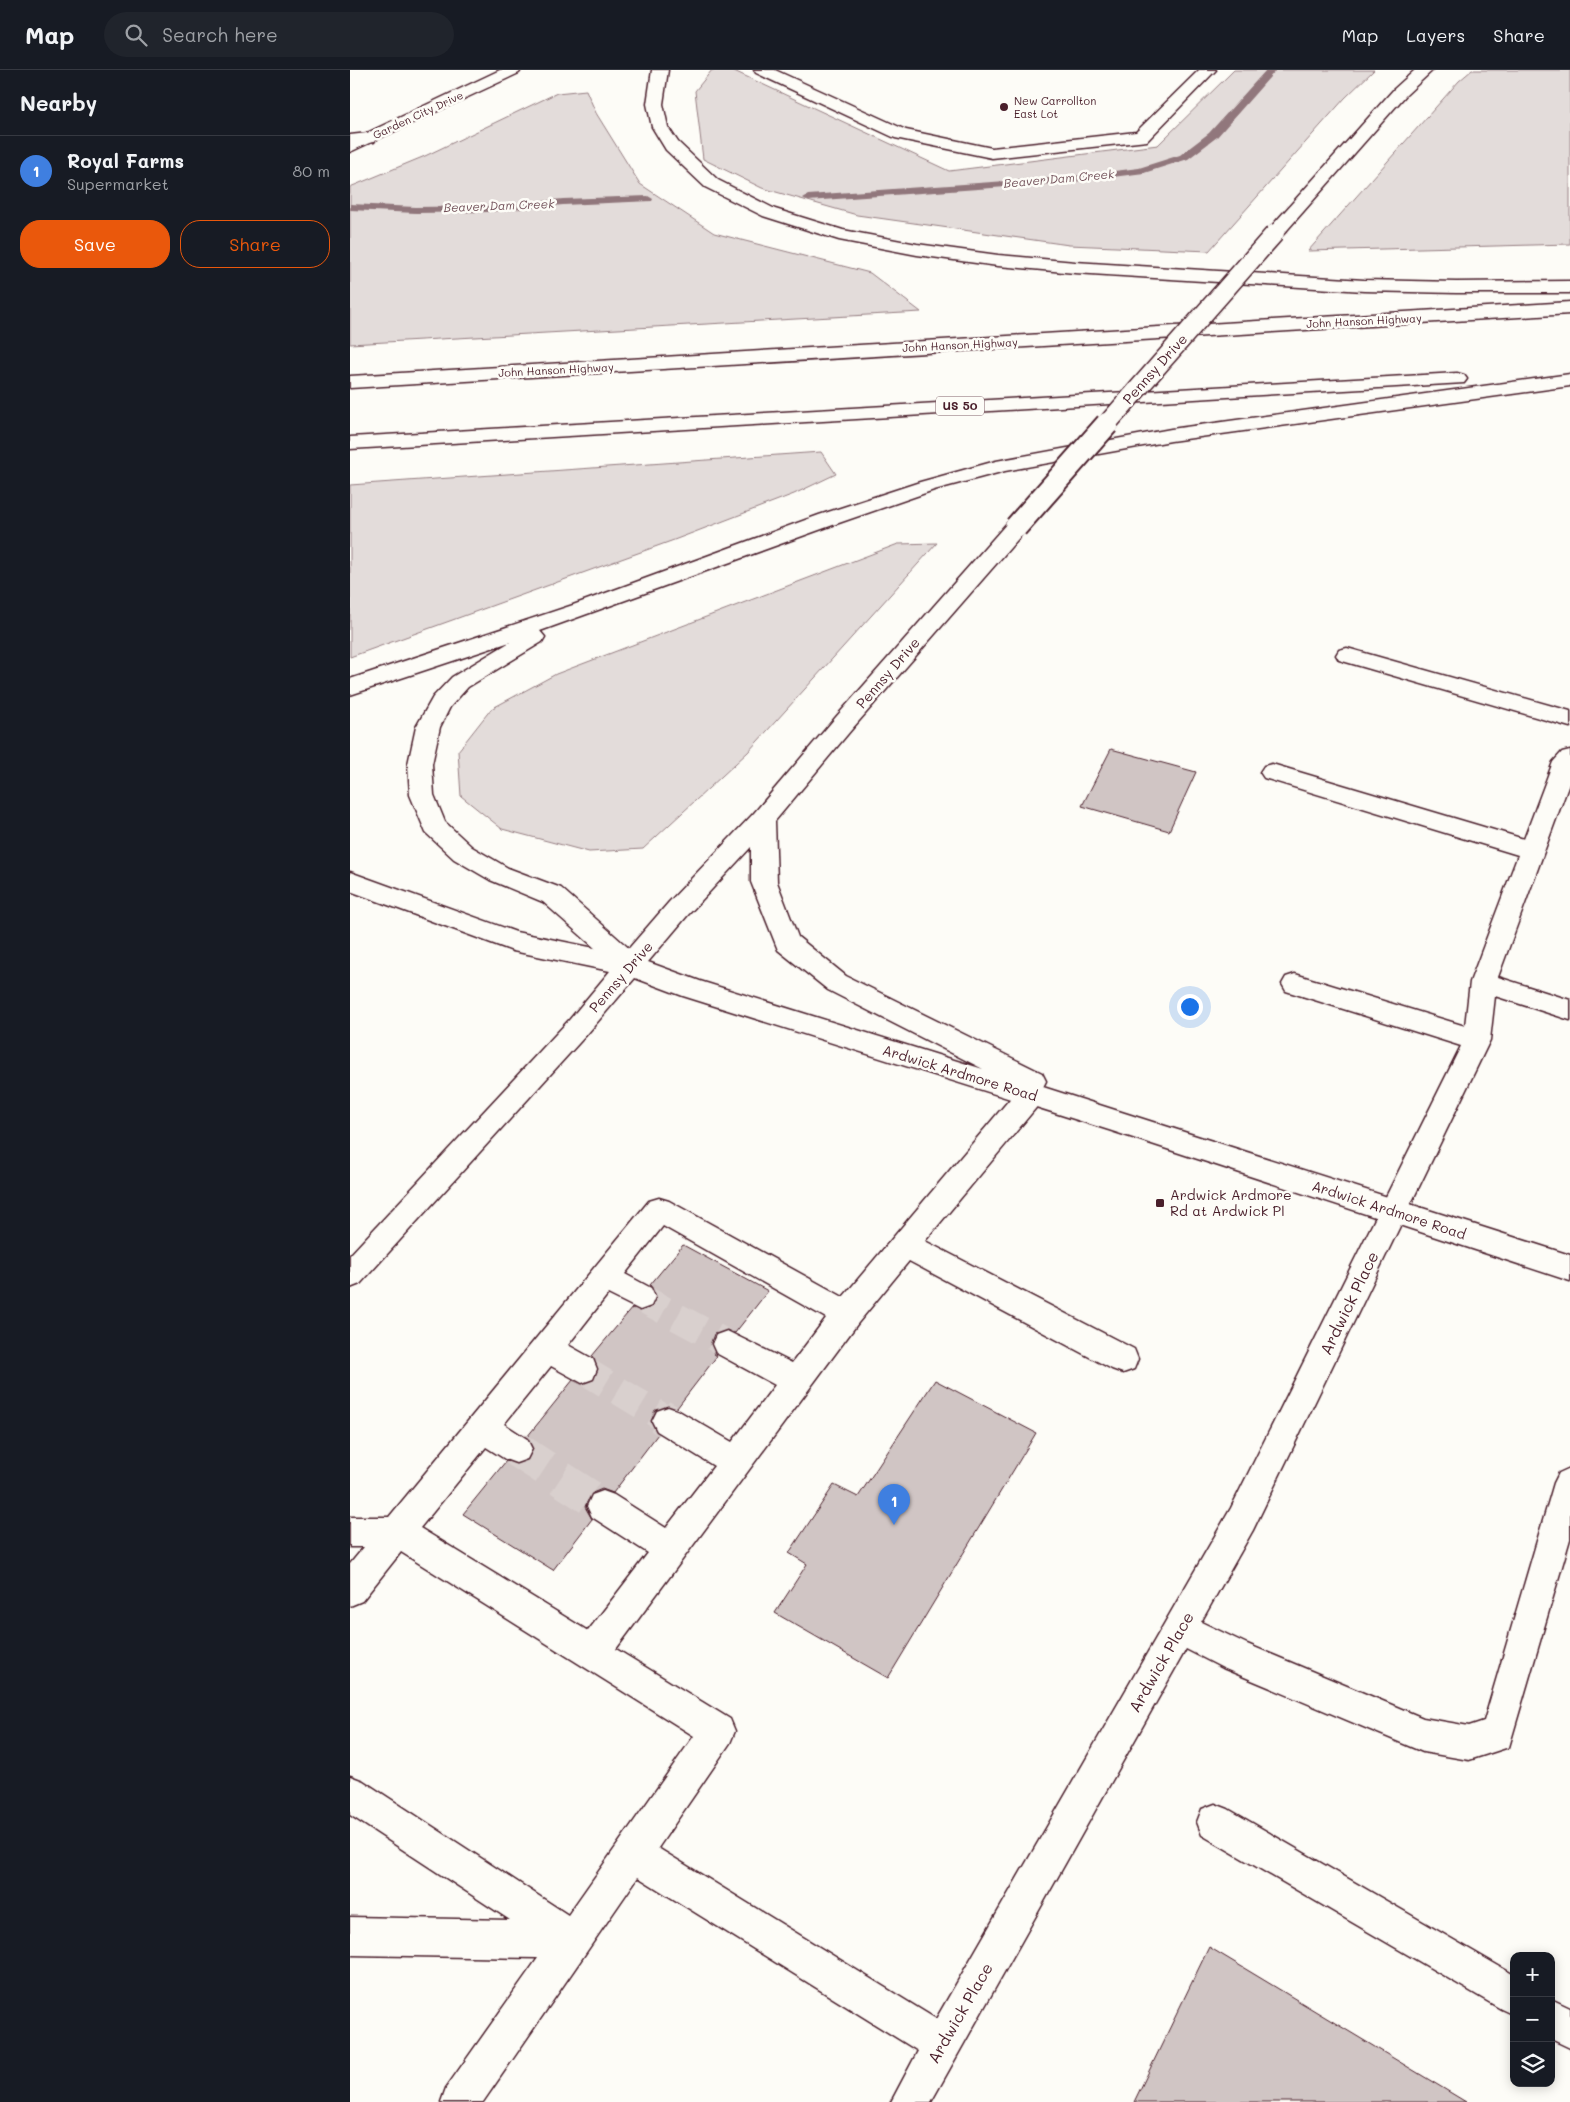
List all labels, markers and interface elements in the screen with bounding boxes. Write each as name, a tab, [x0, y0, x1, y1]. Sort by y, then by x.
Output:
search box	[104, 12, 454, 57]
text: Map	[25, 19, 74, 50]
icon: search	[122, 21, 150, 49]
text: Search here	[162, 22, 278, 47]
text: Map	[1342, 23, 1378, 47]
text: Layers	[1406, 23, 1465, 47]
text: Share	[1493, 23, 1545, 47]
street label: Garden City Drive	[370, 87, 466, 142]
text: Nearby	[20, 89, 97, 116]
place label: New Carrollton East Lot	[1014, 93, 1096, 121]
marker: New Carrollton East Lot	[998, 101, 1010, 113]
text: Royal Farms	[67, 148, 184, 173]
text: 1	[32, 160, 40, 181]
text: 80 m	[293, 160, 330, 181]
water label: Beaver Dam Creek	[1003, 165, 1115, 191]
text: Supermarket	[67, 173, 169, 194]
water label: Beaver Dam Creek	[443, 195, 555, 215]
button: Save	[20, 220, 170, 268]
button: Share	[180, 220, 330, 268]
street label: John Hanson Highway	[1306, 310, 1422, 331]
street label: Pennsy Drive	[1118, 329, 1191, 408]
street label: John Hanson Highway	[902, 334, 1018, 355]
street label: John Hanson Highway	[498, 359, 614, 380]
road number: US 50	[936, 396, 984, 416]
street label: Pennsy Drive	[851, 633, 924, 712]
street label: Pennsy Drive	[584, 937, 657, 1016]
your location	[1177, 994, 1203, 1020]
street label: Ardwick Ardmore Road	[880, 1040, 1040, 1105]
street label: Ardwick Ardmore Road	[1310, 1176, 1469, 1243]
place label: Ardwick Ardmore Rd at Ardwick Pl	[1170, 1185, 1292, 1220]
marker: Ardwick Ardmore Rd at Ardwick Pl	[1154, 1197, 1166, 1209]
street label: Ardwick Place	[1314, 1248, 1383, 1358]
pin: 1	[878, 1484, 910, 1525]
street label: Ardwick Place	[1123, 1608, 1198, 1716]
map controls	[1510, 1952, 1555, 2087]
button: +	[1510, 1952, 1555, 1997]
street label: Ardwick Place	[922, 1959, 997, 2067]
button: −	[1510, 1997, 1555, 2042]
button: layers	[1510, 2042, 1555, 2087]

